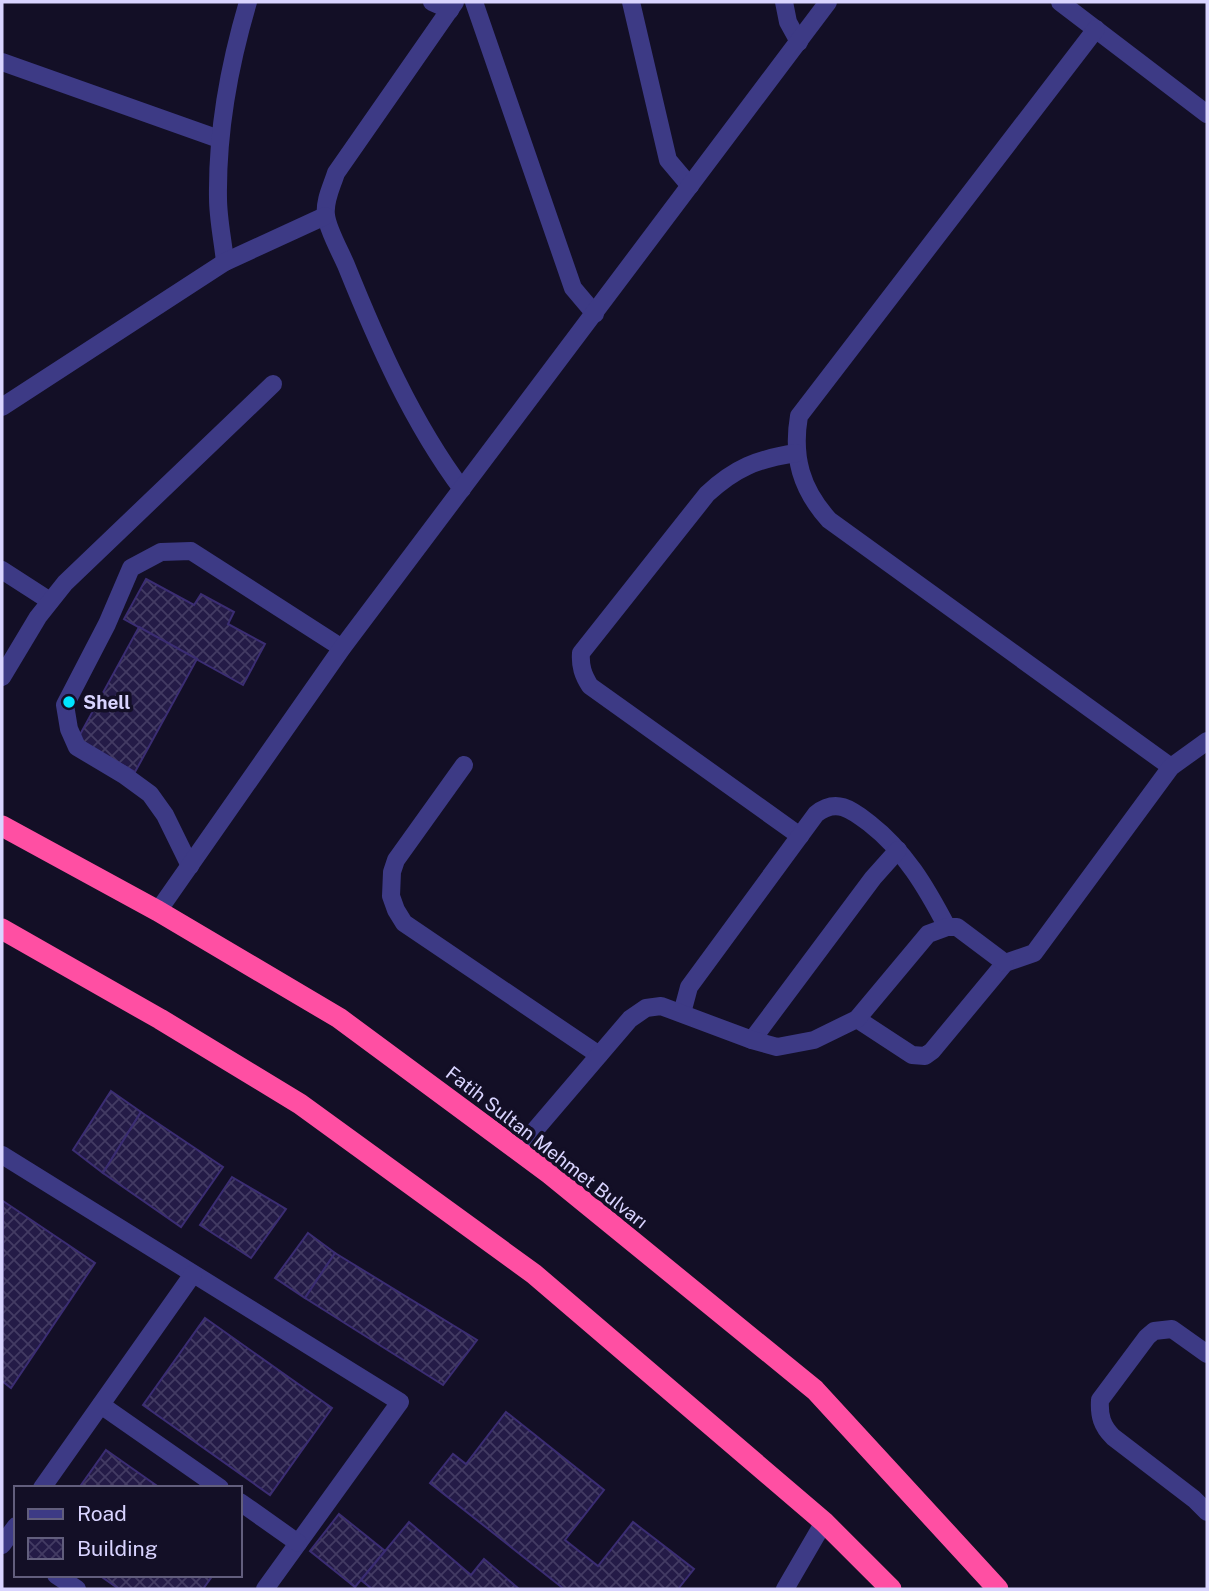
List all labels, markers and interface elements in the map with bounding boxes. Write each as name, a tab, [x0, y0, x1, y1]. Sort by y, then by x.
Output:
place label: Shell	[83, 691, 131, 713]
marker: Shell	[61, 694, 77, 710]
street label: Fatih Sultan Mehmet Bulvarı	[442, 1061, 652, 1233]
legend	[14, 1486, 242, 1577]
text: Road	[77, 1501, 127, 1526]
text: Building	[77, 1536, 158, 1561]

